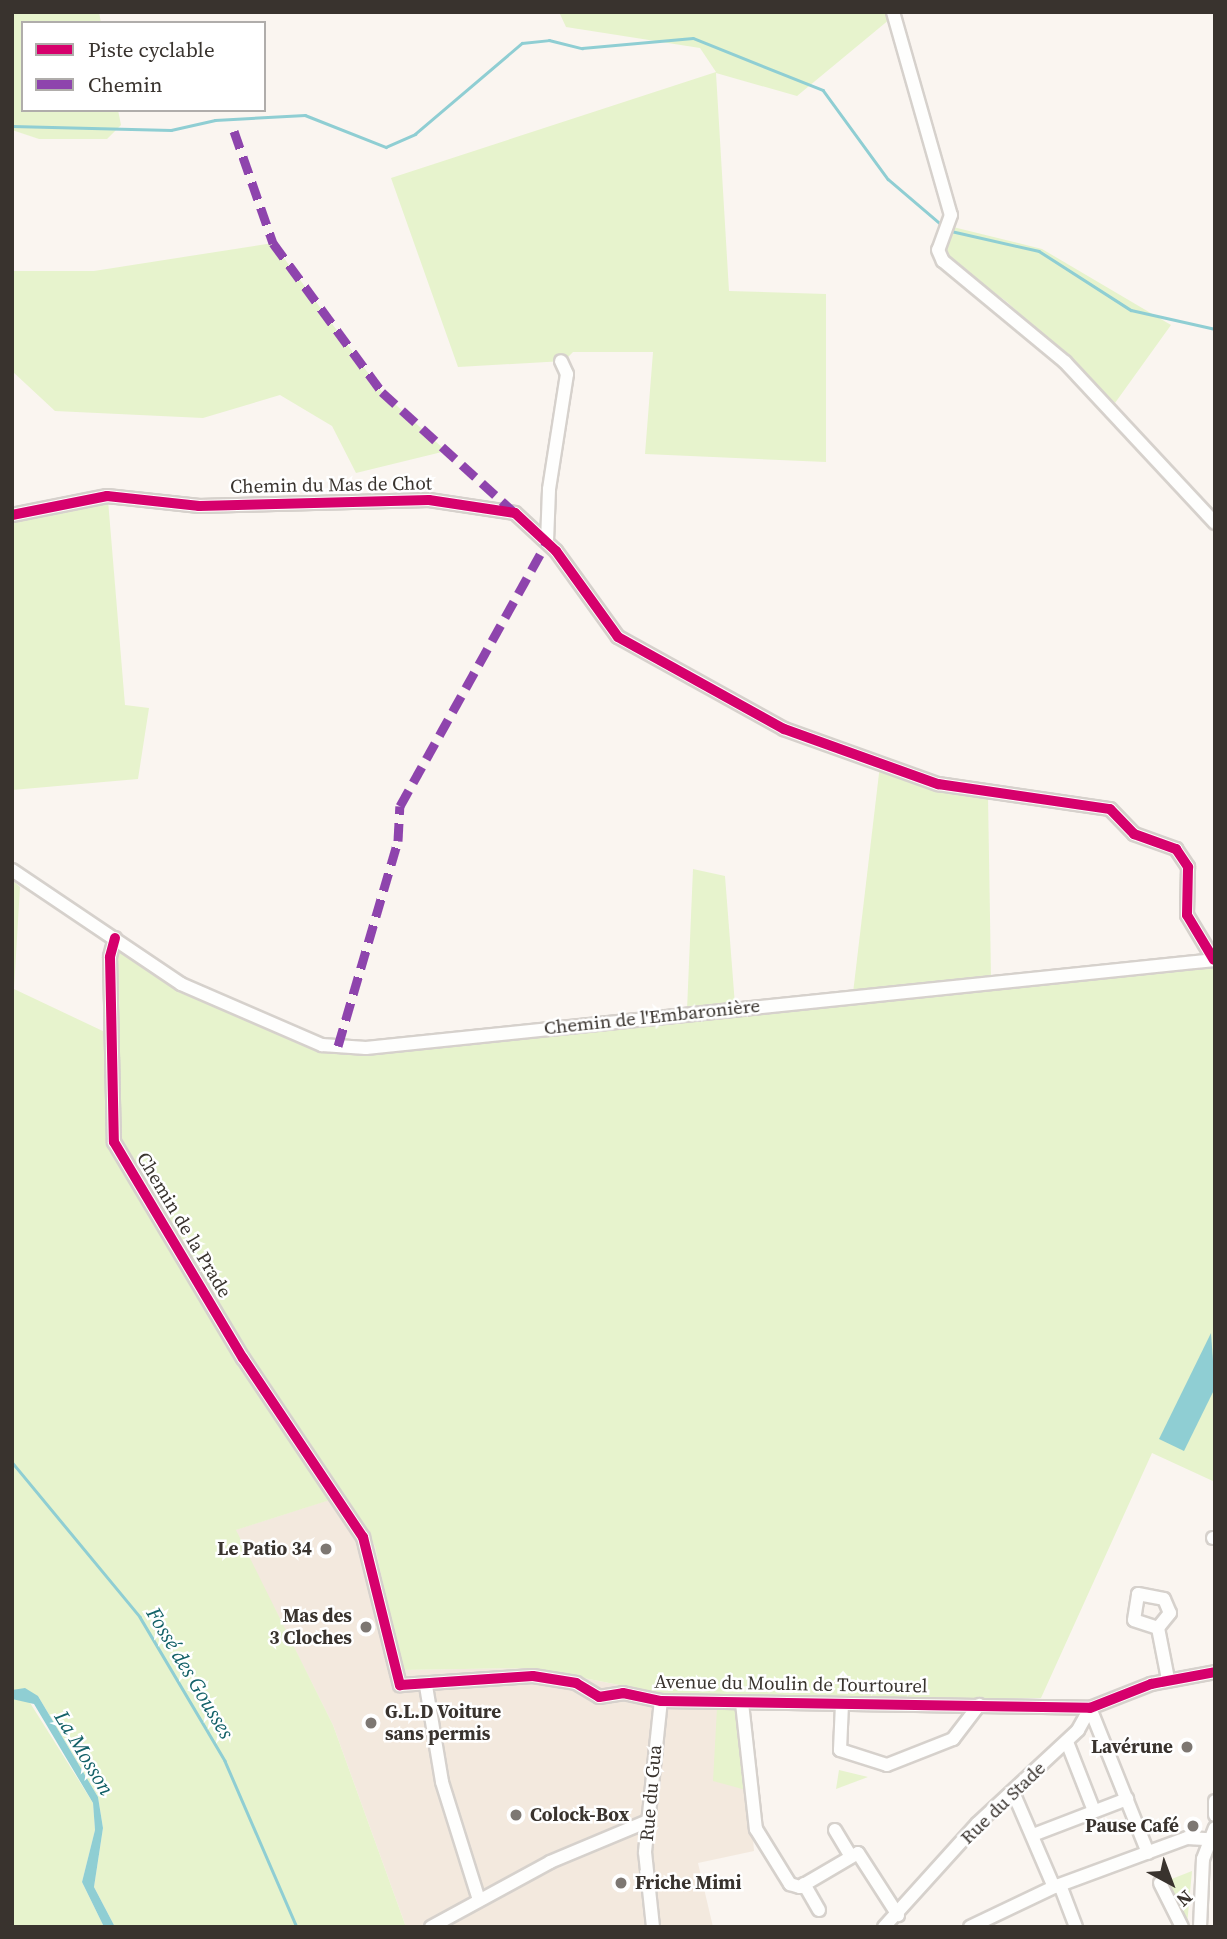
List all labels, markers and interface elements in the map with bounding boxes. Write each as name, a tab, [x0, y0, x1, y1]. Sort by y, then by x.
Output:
legend	[21, 21, 266, 112]
text: Piste cyclable	[88, 35, 215, 64]
text: Chemin	[88, 70, 163, 99]
street label: Chemin du Mas de Chot	[230, 472, 432, 498]
street label: Chemin de l'Embaronière	[543, 994, 761, 1040]
street label: Chemin de la Prade	[132, 1148, 236, 1302]
place label: Le Patio 34	[217, 1538, 312, 1560]
marker: Le Patio 34	[318, 1541, 334, 1557]
water label: Fossé des Gousses	[141, 1603, 239, 1743]
place label: Mas des 3 Cloches	[269, 1605, 352, 1649]
marker: Mas des 3 Cloches	[358, 1619, 374, 1635]
street label: Avenue du Moulin de Tourtourel	[654, 1670, 928, 1698]
place label: G.L.D Voiture sans permis	[385, 1701, 502, 1745]
water label: La Mosson	[49, 1706, 119, 1800]
marker: G.L.D Voiture sans permis	[363, 1715, 379, 1731]
place label: Lavérune	[1091, 1736, 1173, 1758]
marker: Lavérune	[1179, 1739, 1195, 1755]
street label: Rue du Gua	[635, 1744, 667, 1842]
street label: Rue du Stade	[956, 1757, 1050, 1849]
place label: Colock-Box	[530, 1804, 629, 1826]
marker: Colock-Box	[508, 1807, 524, 1823]
place label: Pause Café	[1085, 1815, 1179, 1837]
marker: Pause Café	[1185, 1818, 1201, 1834]
north arrow	[1136, 1848, 1206, 1918]
place label: Friche Mimi	[635, 1872, 741, 1894]
marker: Friche Mimi	[613, 1875, 629, 1891]
text: N	[1171, 1884, 1199, 1913]

